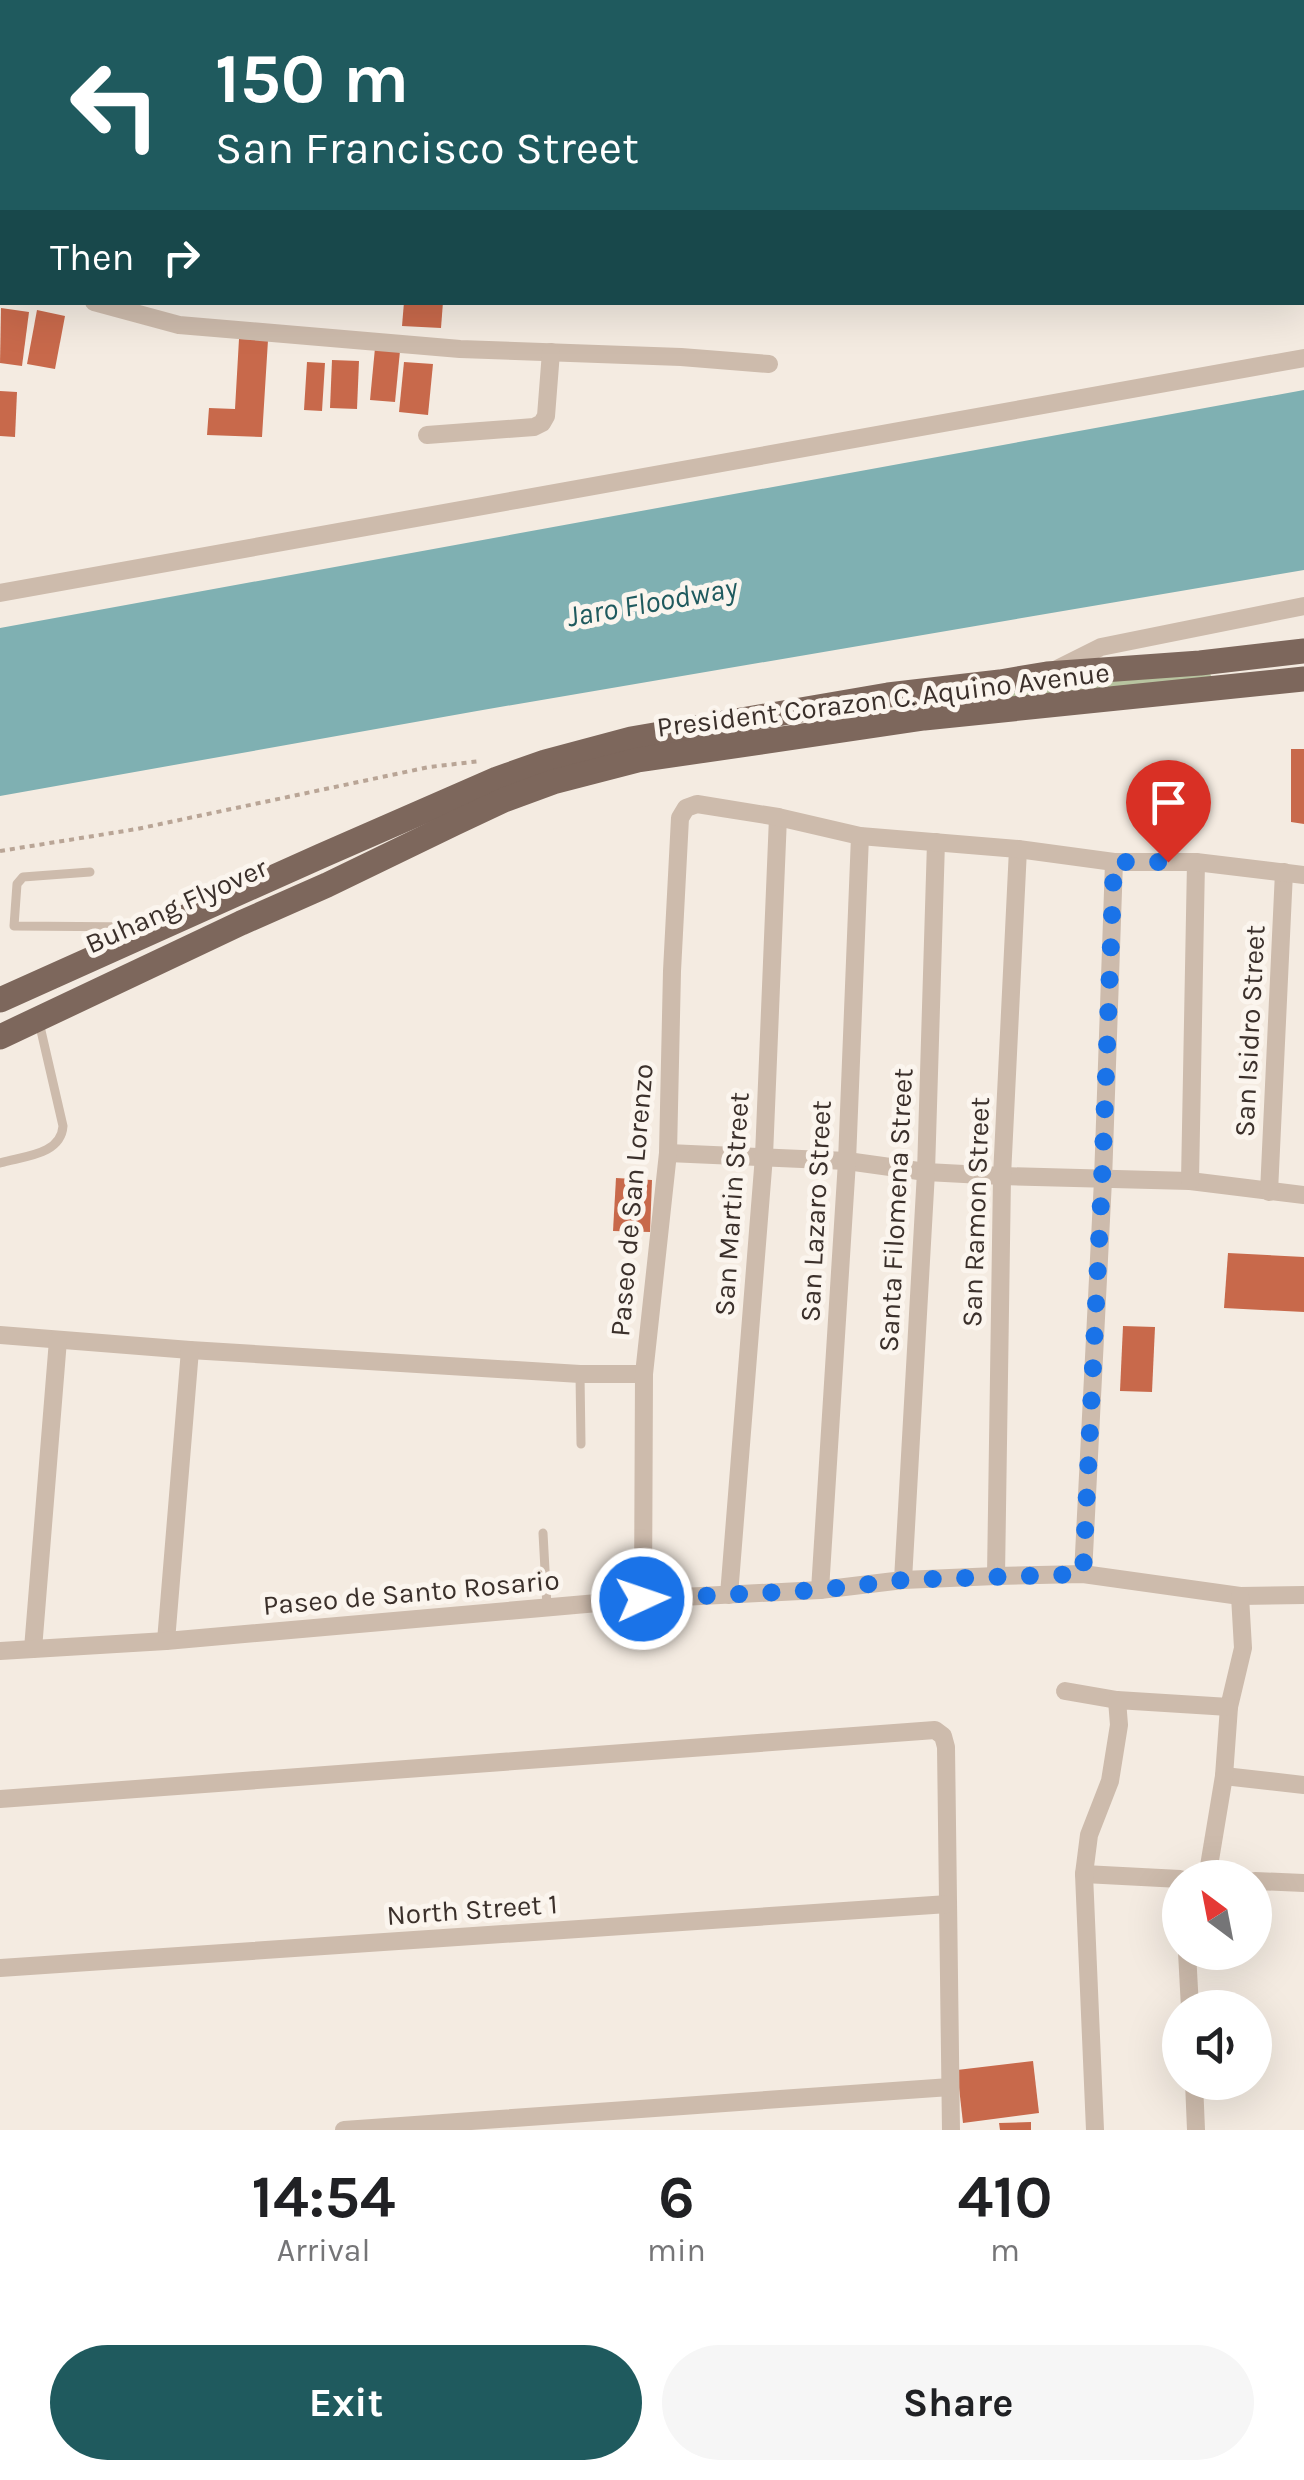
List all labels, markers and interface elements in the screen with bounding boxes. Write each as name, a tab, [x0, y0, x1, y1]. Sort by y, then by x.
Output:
text: 150 m	[215, 38, 409, 120]
icon: left	[50, 40, 180, 170]
text: San Francisco Street	[215, 122, 639, 174]
icon: right	[154, 230, 209, 285]
text: Then	[50, 235, 134, 280]
water label: Jaro Floodway	[564, 569, 741, 635]
street label: President Corazon C. Aquino Avenue	[655, 655, 1111, 744]
pin	[1126, 760, 1211, 863]
icon: arrive	[1141, 775, 1196, 830]
street label: Buhang Flyover	[80, 850, 273, 960]
street label: San Isidro Street	[1227, 924, 1272, 1138]
street label: Paseo de San Lorenzo	[603, 1062, 660, 1338]
street label: Santa Filomena Street	[872, 1067, 919, 1353]
street label: San Martin Street	[707, 1091, 756, 1317]
street label: San Ramon Street	[955, 1096, 996, 1328]
street label: San Lazaro Street	[793, 1099, 838, 1323]
position arrow	[590, 1547, 694, 1651]
street label: Paseo de Santo Rosario	[261, 1563, 561, 1622]
north arrow	[1162, 1860, 1272, 1970]
map controls	[1162, 1860, 1272, 2100]
street label: North Street 1	[385, 1887, 559, 1932]
button: sound	[1162, 1990, 1272, 2100]
text: 14:54	[252, 2162, 395, 2232]
text: 6	[658, 2162, 695, 2232]
text: 410	[957, 2162, 1052, 2232]
text: Arrival	[277, 2232, 370, 2269]
text: min	[647, 2232, 706, 2269]
text: m	[990, 2232, 1020, 2269]
button: Exit	[50, 2345, 642, 2460]
button: Share	[662, 2345, 1254, 2460]

